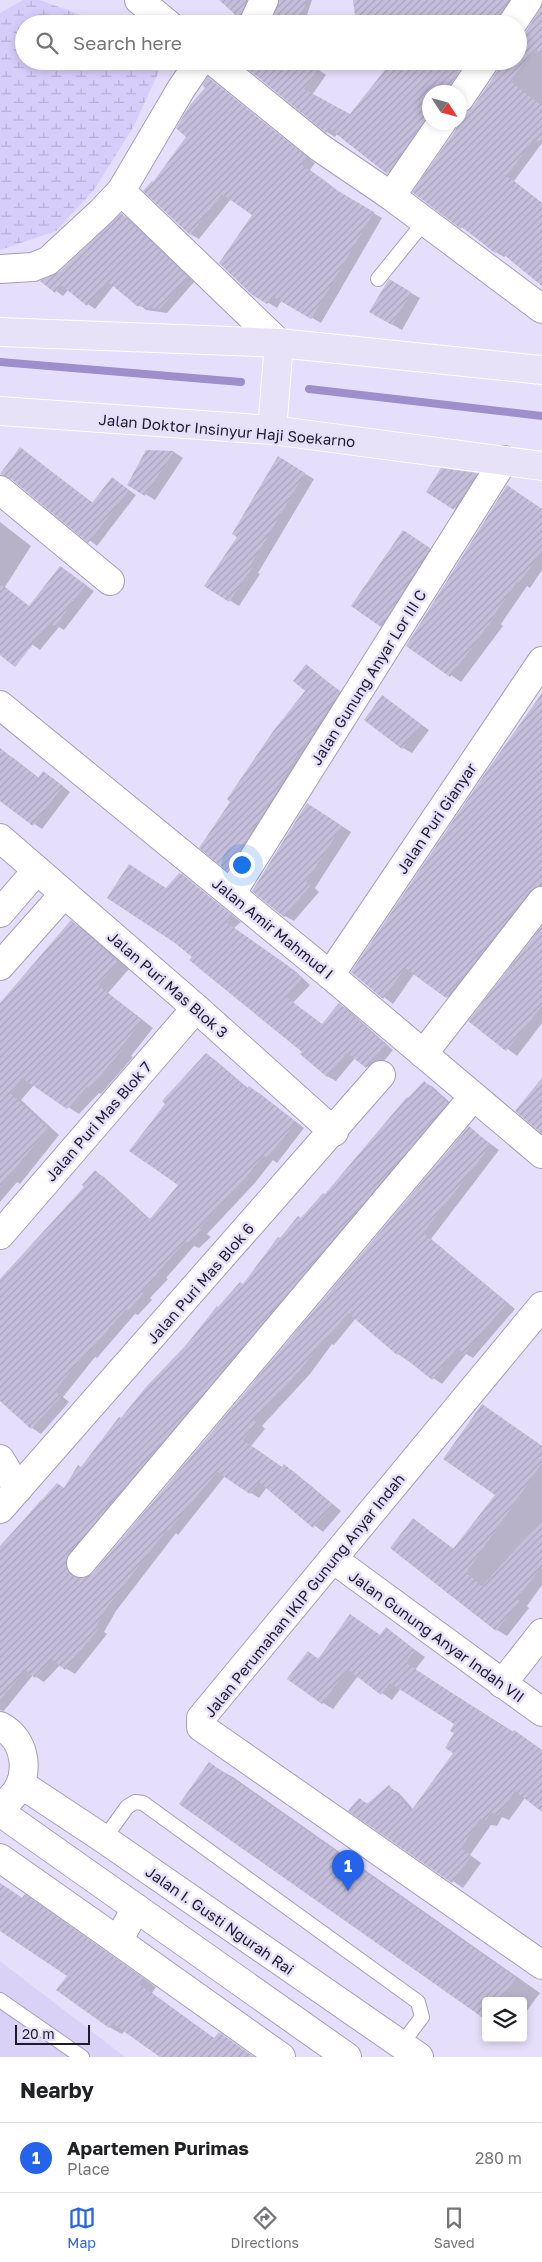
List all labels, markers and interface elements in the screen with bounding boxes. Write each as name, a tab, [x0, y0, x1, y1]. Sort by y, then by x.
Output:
search box	[15, 15, 527, 70]
icon: search	[33, 29, 61, 57]
text: Search here	[73, 31, 182, 54]
north arrow	[422, 85, 467, 130]
street label: Jalan Doktor Insinyur Haji Soekarno	[98, 410, 356, 450]
street label: Jalan Gunung Anyar Lor III C	[307, 586, 429, 768]
street label: Jalan Puri Gianyar	[392, 759, 480, 877]
your location	[229, 852, 255, 878]
street label: Jalan Amir Mahmud I	[209, 874, 337, 982]
street label: Jalan Puri Mas Blok 3	[104, 927, 232, 1041]
street label: Jalan Puri Mas Blok 7	[41, 1058, 155, 1184]
street label: Jalan Puri Mas Blok 6	[143, 1219, 257, 1347]
street label: Jalan Perumahan IKIP Gunung Anyar Indah	[200, 1470, 408, 1720]
street label: Jalan Gunung Anyar Indah VII	[346, 1566, 528, 1706]
pin: 1	[332, 1850, 364, 1891]
street label: Jalan I. Gusti Ngurah Rai	[142, 1862, 298, 1978]
map controls	[482, 1997, 527, 2042]
button: layers	[482, 1997, 527, 2042]
scale bar	[15, 2022, 90, 2045]
text: 20 m	[22, 2025, 55, 2042]
text: Nearby	[20, 2077, 94, 2103]
text: Apartemen Purimas	[67, 2136, 249, 2159]
text: 1	[32, 2148, 40, 2168]
text: 280 m	[475, 2148, 522, 2168]
text: Place	[67, 2159, 110, 2179]
tab: Map	[67, 2204, 96, 2251]
tab: Directions	[231, 2204, 299, 2251]
tab: Saved	[434, 2204, 475, 2251]

